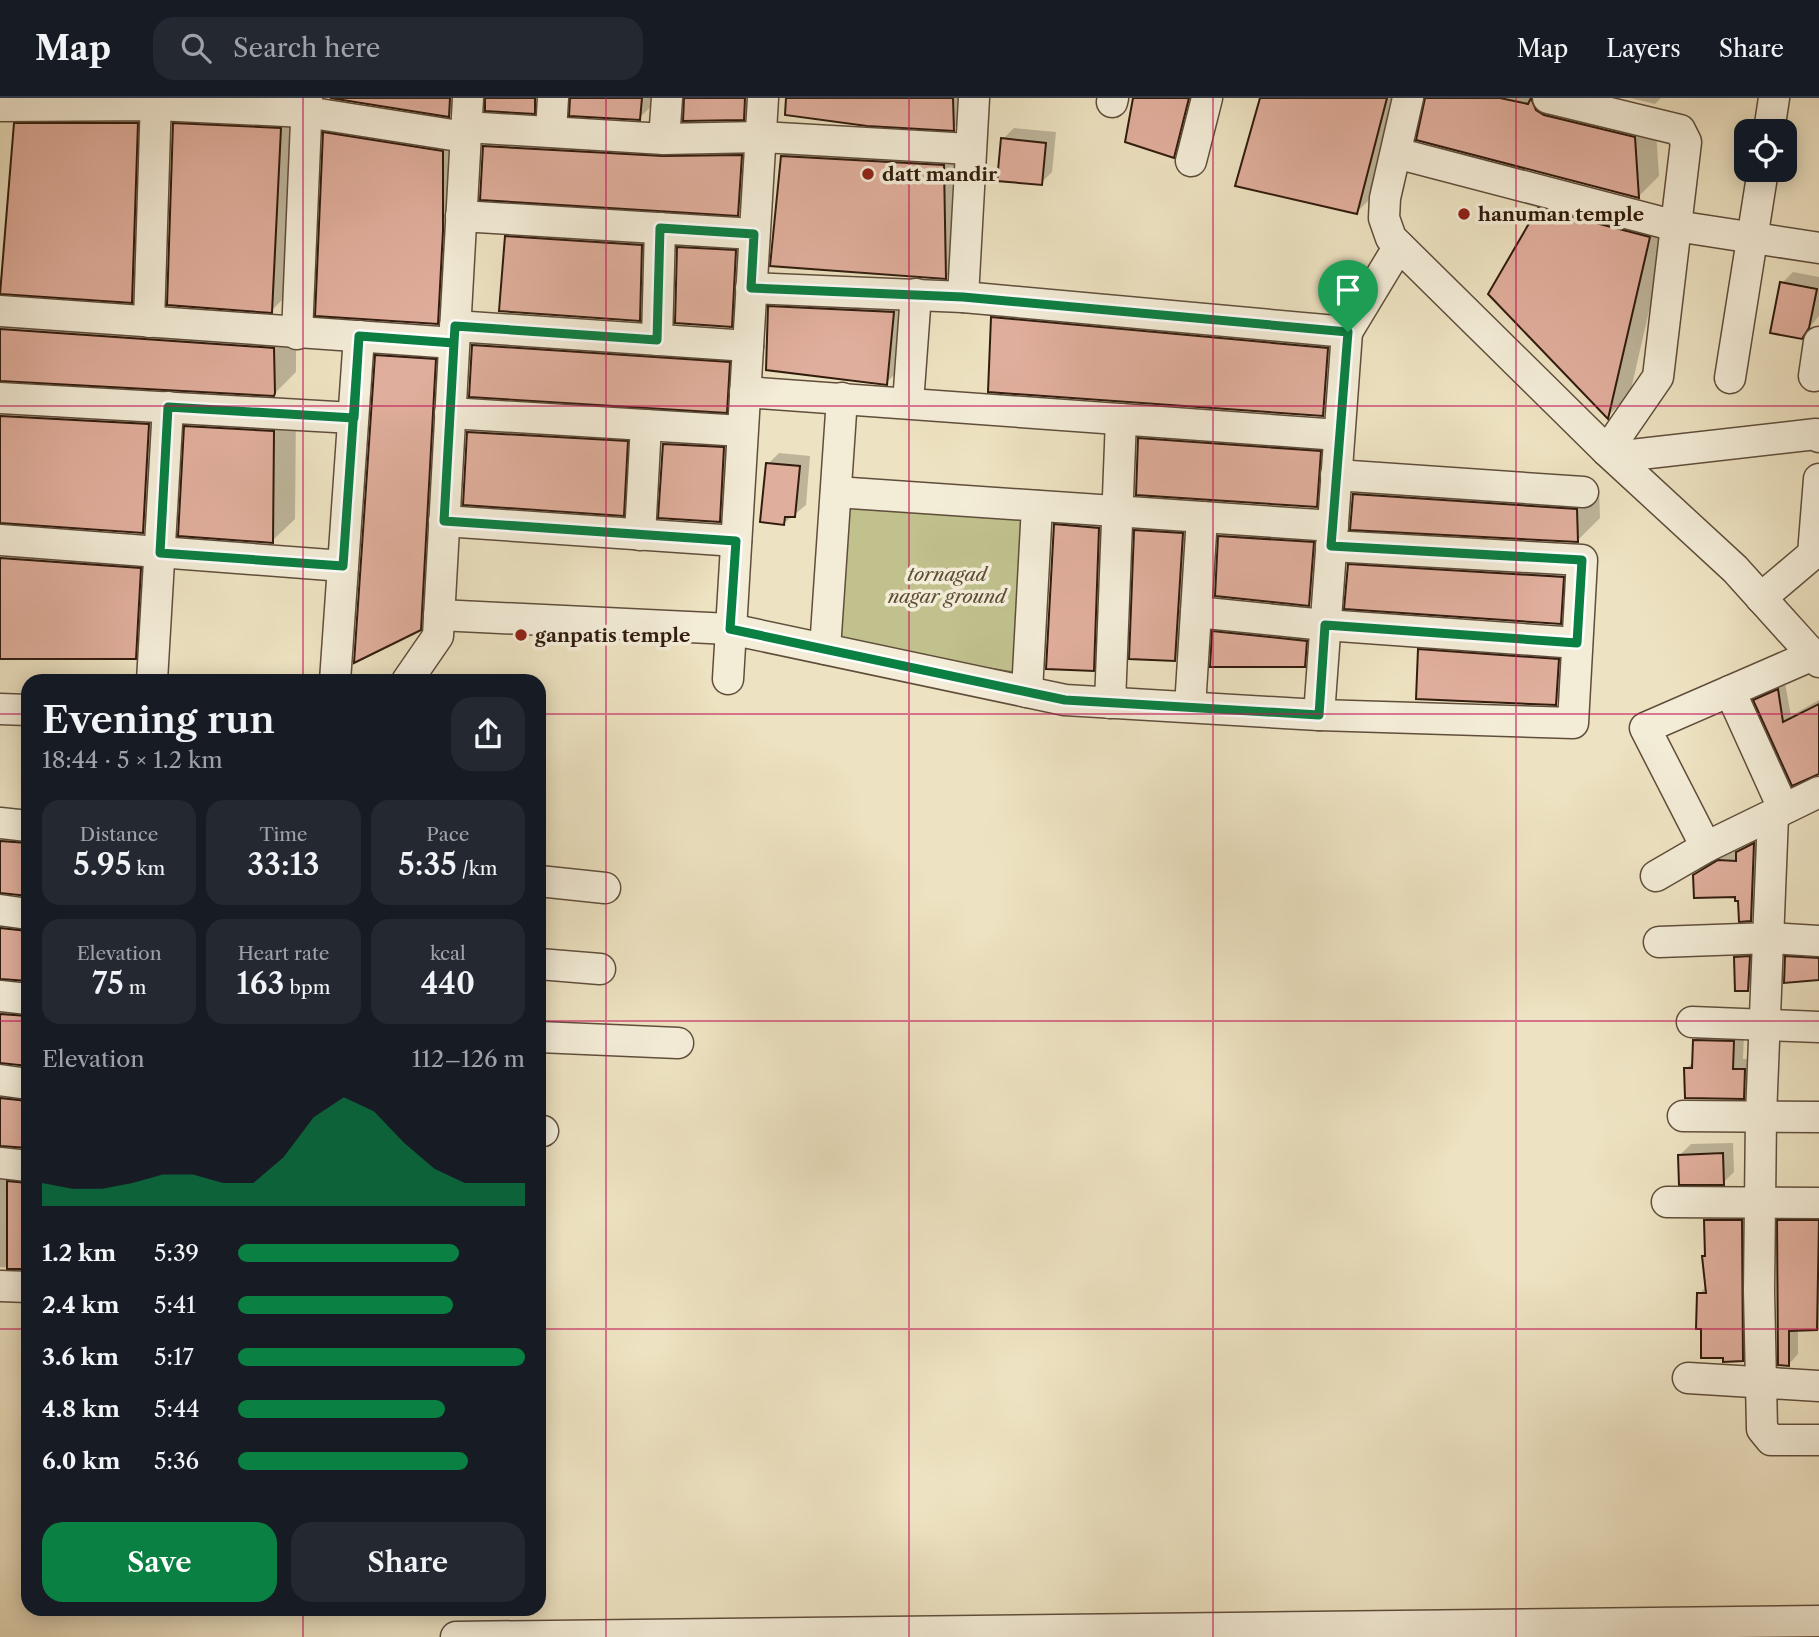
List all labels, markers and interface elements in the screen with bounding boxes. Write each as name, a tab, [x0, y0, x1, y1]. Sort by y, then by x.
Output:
search box	[153, 17, 643, 80]
text: Map	[35, 28, 111, 69]
icon: search	[177, 29, 215, 67]
text: Search here	[233, 32, 380, 64]
text: Map	[1517, 34, 1568, 63]
text: Layers	[1606, 34, 1681, 63]
text: Share	[1719, 34, 1784, 63]
map controls	[1734, 119, 1797, 182]
button: locate	[1734, 119, 1797, 182]
place label: datt mandir	[882, 163, 998, 186]
marker: datt mandir	[860, 166, 876, 182]
place label: hanuman temple	[1478, 203, 1644, 226]
marker: hanuman temple	[1456, 206, 1472, 222]
pin	[1318, 260, 1378, 332]
icon: arrive	[1329, 271, 1367, 309]
park label: tornagad nagar ground	[887, 563, 1008, 608]
place label: ganpatis temple	[534, 624, 690, 647]
marker: ganpatis temple	[513, 627, 529, 643]
text: Evening run	[42, 696, 275, 743]
button: share	[451, 697, 525, 771]
text: 18:44 · 5 × 1.2 km	[42, 746, 223, 774]
text: Distance	[80, 823, 158, 846]
text: Time	[259, 823, 308, 846]
text: Pace	[426, 823, 469, 846]
text: 5.95	[73, 846, 131, 883]
text: 33:13	[247, 846, 320, 883]
text: 5:35	[398, 846, 457, 883]
text: km	[131, 857, 165, 880]
text: /km	[457, 857, 497, 880]
text: Elevation	[77, 942, 162, 965]
text: Heart rate	[238, 942, 329, 965]
text: kcal	[430, 942, 466, 965]
text: 75	[92, 965, 124, 1002]
text: 163	[237, 965, 284, 1002]
text: 440	[421, 965, 475, 1002]
text: m	[124, 976, 146, 999]
text: bpm	[284, 976, 330, 999]
text: Elevation	[42, 1045, 145, 1073]
text: 112–126 m	[412, 1045, 525, 1073]
text: 1.2 km	[42, 1239, 116, 1267]
text: 5:39	[154, 1239, 199, 1267]
text: 2.4 km	[42, 1291, 119, 1319]
text: 5:41	[154, 1291, 196, 1319]
text: 3.6 km	[42, 1343, 119, 1371]
text: 5:17	[154, 1343, 194, 1371]
text: 4.8 km	[42, 1395, 120, 1423]
text: 5:44	[154, 1395, 200, 1423]
text: 6.0 km	[42, 1447, 120, 1475]
text: 5:36	[154, 1447, 199, 1475]
button: Save	[42, 1522, 277, 1602]
button: Share	[291, 1522, 525, 1602]

